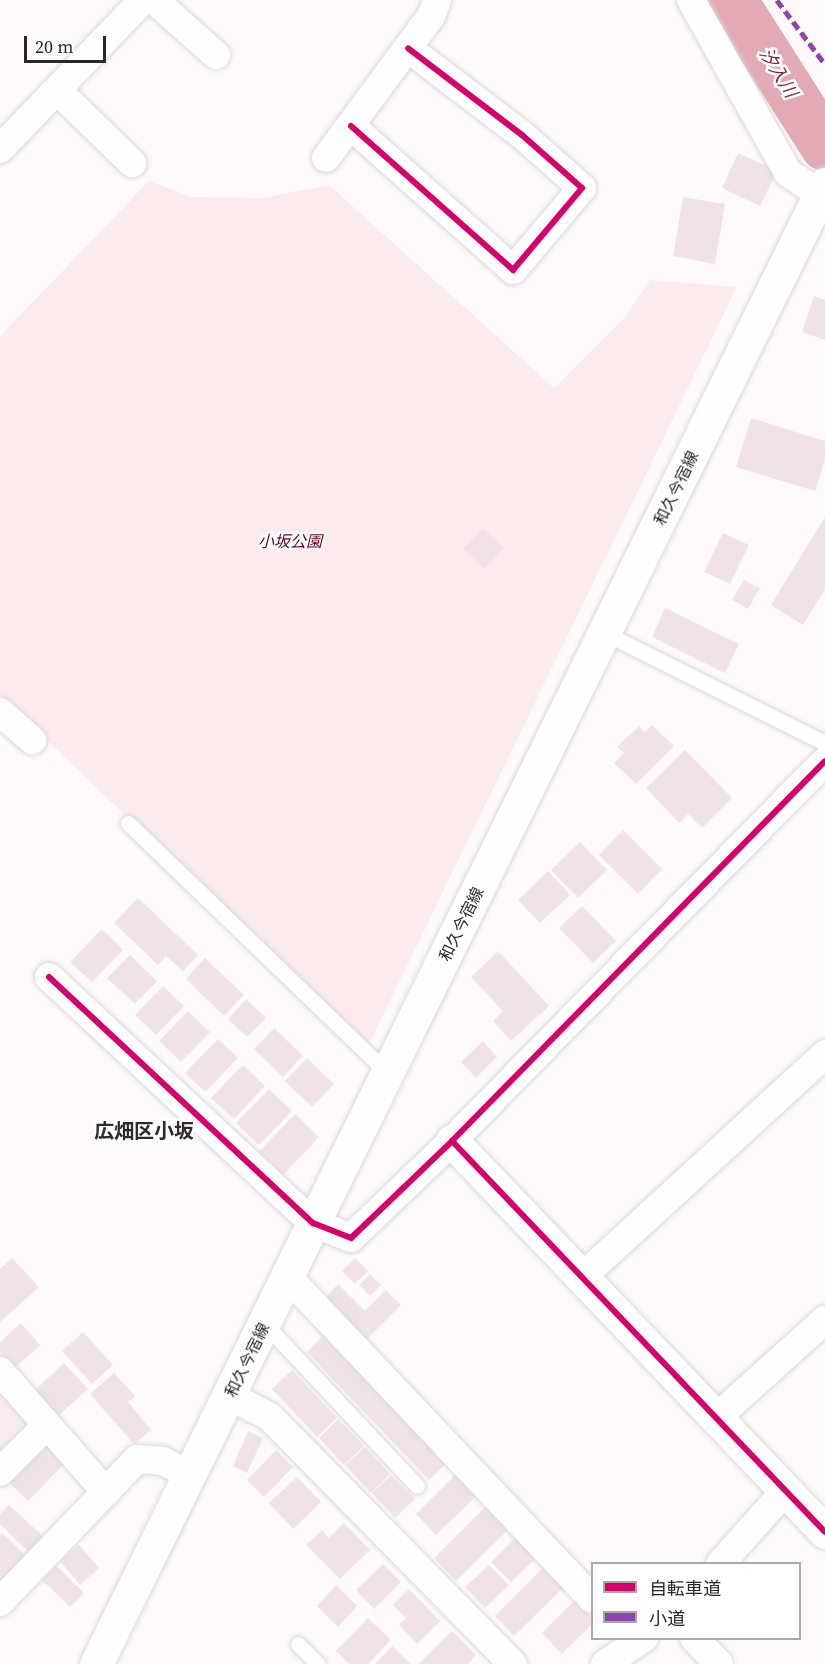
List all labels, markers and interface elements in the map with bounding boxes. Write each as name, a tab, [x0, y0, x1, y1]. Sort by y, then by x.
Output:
scale bar	[27, 24, 110, 62]
text: 20 m	[35, 34, 73, 59]
water label: 汐入川	[755, 44, 801, 102]
street label: 和久今宿線	[650, 448, 702, 528]
park label: 小坂公園	[258, 531, 322, 551]
street label: 和久今宿線	[435, 884, 487, 964]
district label: 広畑区小坂	[94, 1119, 194, 1143]
street label: 和久今宿線	[221, 1320, 273, 1400]
legend	[591, 1562, 801, 1640]
text: 自転車道	[649, 1576, 721, 1601]
text: 小道	[649, 1606, 685, 1631]

